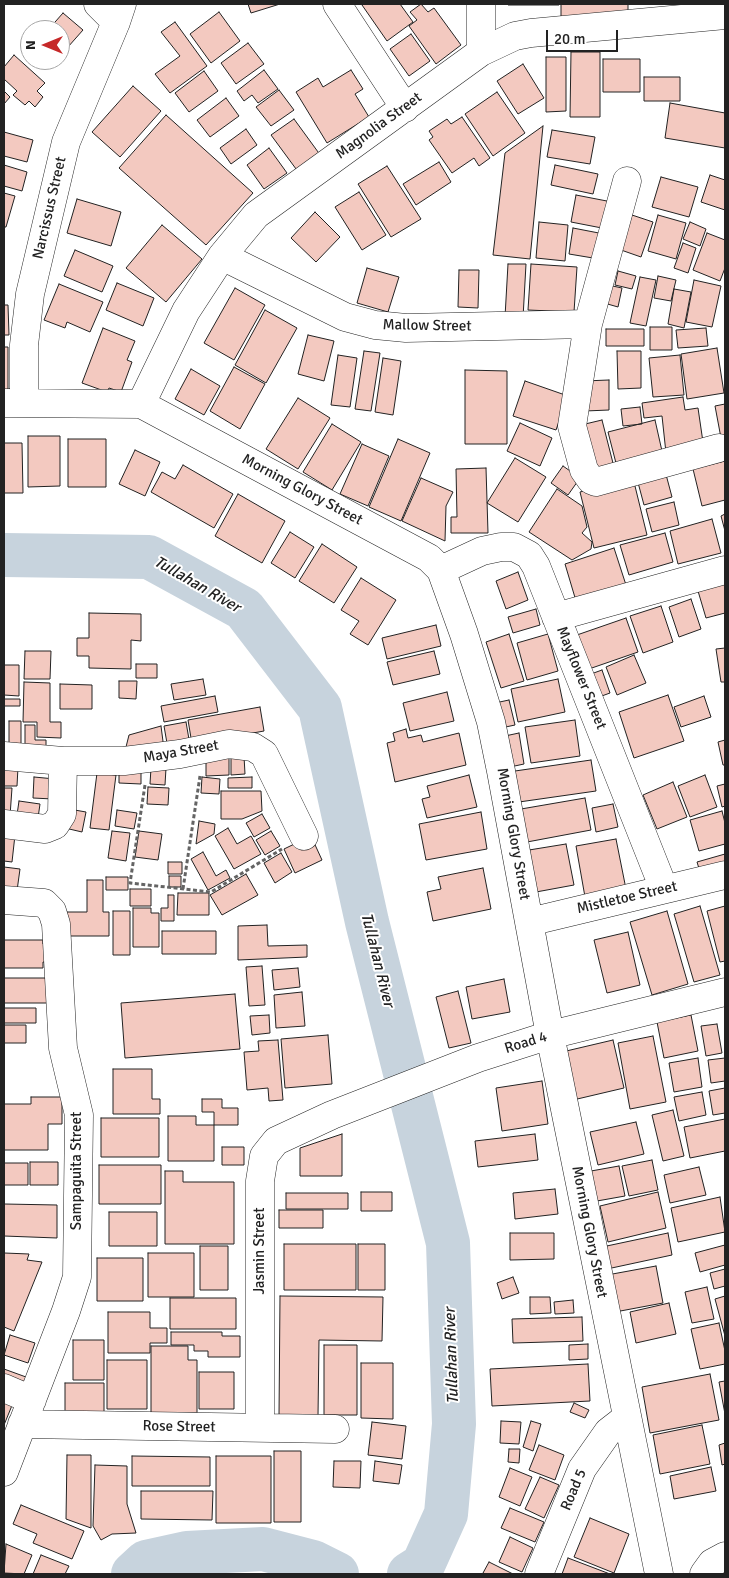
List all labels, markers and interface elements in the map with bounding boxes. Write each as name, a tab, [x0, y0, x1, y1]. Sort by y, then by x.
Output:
north arrow	[20, 20, 70, 70]
scale bar	[549, 20, 622, 52]
text: 20 m	[554, 30, 585, 48]
text: N	[22, 40, 39, 50]
street label: Magnolia Street	[332, 89, 426, 163]
street label: Narcissus Street	[29, 155, 71, 261]
street label: Mallow Street	[382, 316, 472, 336]
street label: Morning Glory Street	[239, 451, 365, 529]
water label: Tullahan River	[150, 553, 244, 617]
street label: Mayflower Street	[552, 624, 610, 732]
street label: Maya Street	[142, 737, 220, 767]
street label: Morning Glory Street	[492, 766, 534, 902]
street label: Mistletoe Street	[575, 878, 679, 918]
water label: Tullahan River	[356, 911, 398, 1009]
street label: Road 4	[503, 1028, 549, 1058]
street label: Sampaguita Street	[68, 1112, 86, 1230]
street label: Morning Glory Street	[567, 1164, 611, 1300]
street label: Jasmin Street	[251, 1207, 269, 1295]
water label: Tullahan River	[441, 1307, 463, 1405]
street label: Rose Street	[142, 1417, 216, 1437]
street label: Road 5	[557, 1466, 591, 1514]

